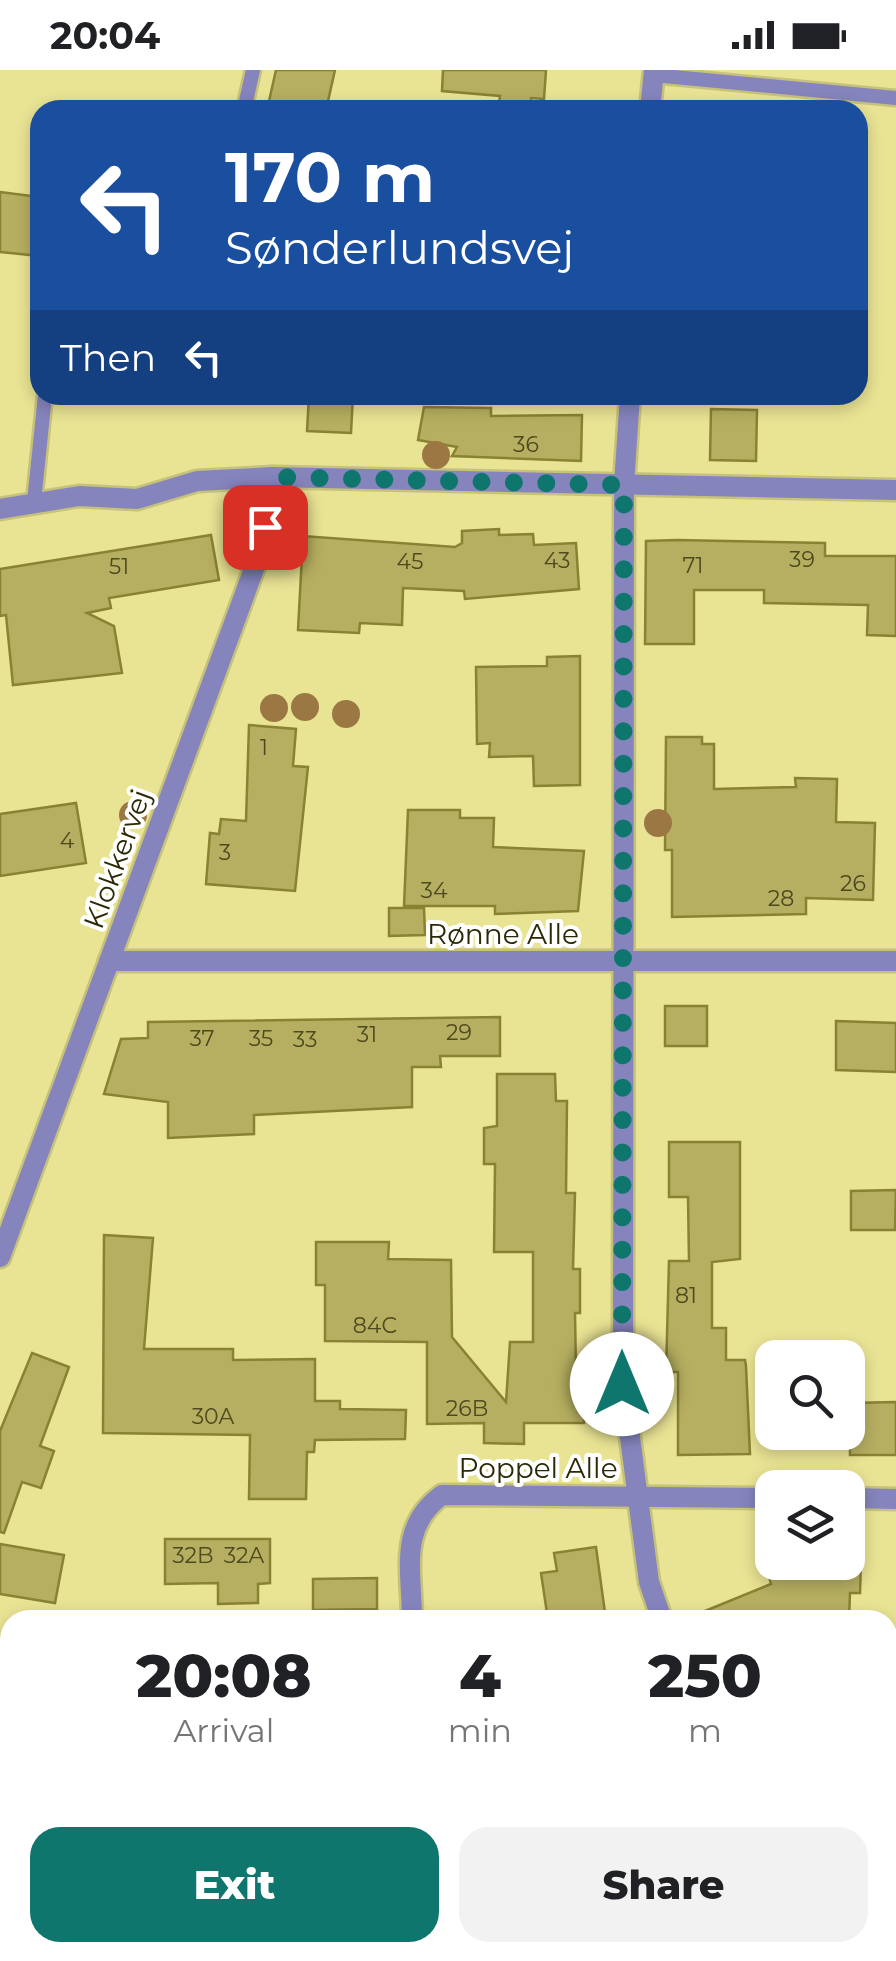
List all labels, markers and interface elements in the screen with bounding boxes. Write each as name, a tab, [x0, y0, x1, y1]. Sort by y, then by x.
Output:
text: 20:04	[50, 12, 160, 59]
text: 170 m	[225, 134, 435, 220]
icon: left	[60, 140, 190, 270]
text: Sønderlundsvej	[225, 220, 574, 275]
icon: left	[176, 330, 231, 385]
text: Then	[60, 334, 156, 381]
house number: 36	[513, 431, 539, 458]
pin	[223, 485, 308, 570]
icon: arrive	[238, 500, 293, 555]
house number: 39	[789, 546, 815, 573]
house number: 43	[544, 547, 570, 574]
house number: 45	[397, 548, 423, 575]
house number: 71	[682, 552, 704, 579]
house number: 51	[109, 553, 129, 580]
house number: 1	[260, 734, 268, 761]
street label: Klokkervej	[76, 785, 158, 933]
house number: 4	[60, 827, 75, 854]
house number: 3	[219, 839, 231, 866]
house number: 26	[840, 870, 866, 897]
house number: 34	[421, 877, 448, 904]
house number: 28	[768, 885, 794, 912]
street label: Rønne Alle	[427, 917, 579, 951]
house number: 29	[446, 1019, 472, 1046]
house number: 31	[357, 1021, 377, 1048]
house number: 37	[189, 1025, 215, 1052]
house number: 35	[249, 1025, 273, 1052]
house number: 33	[293, 1026, 317, 1053]
house number: 81	[675, 1282, 697, 1309]
house number: 84C	[353, 1312, 397, 1339]
position arrow	[570, 1332, 674, 1436]
map controls	[755, 1340, 865, 1580]
button: search	[755, 1340, 865, 1450]
house number: 26B	[446, 1395, 488, 1422]
house number: 30A	[192, 1403, 235, 1430]
street label: Poppel Alle	[458, 1451, 618, 1485]
button: layers	[755, 1470, 865, 1580]
house number: 32B	[172, 1542, 214, 1569]
house number: 32A	[224, 1542, 265, 1569]
text: 20:08	[136, 1639, 312, 1712]
text: 4	[459, 1639, 501, 1712]
text: 250	[648, 1639, 762, 1712]
text: Arrival	[173, 1711, 274, 1750]
text: min	[448, 1711, 512, 1750]
text: m	[688, 1711, 722, 1750]
button: Exit	[30, 1827, 439, 1942]
button: Share	[459, 1827, 868, 1942]

